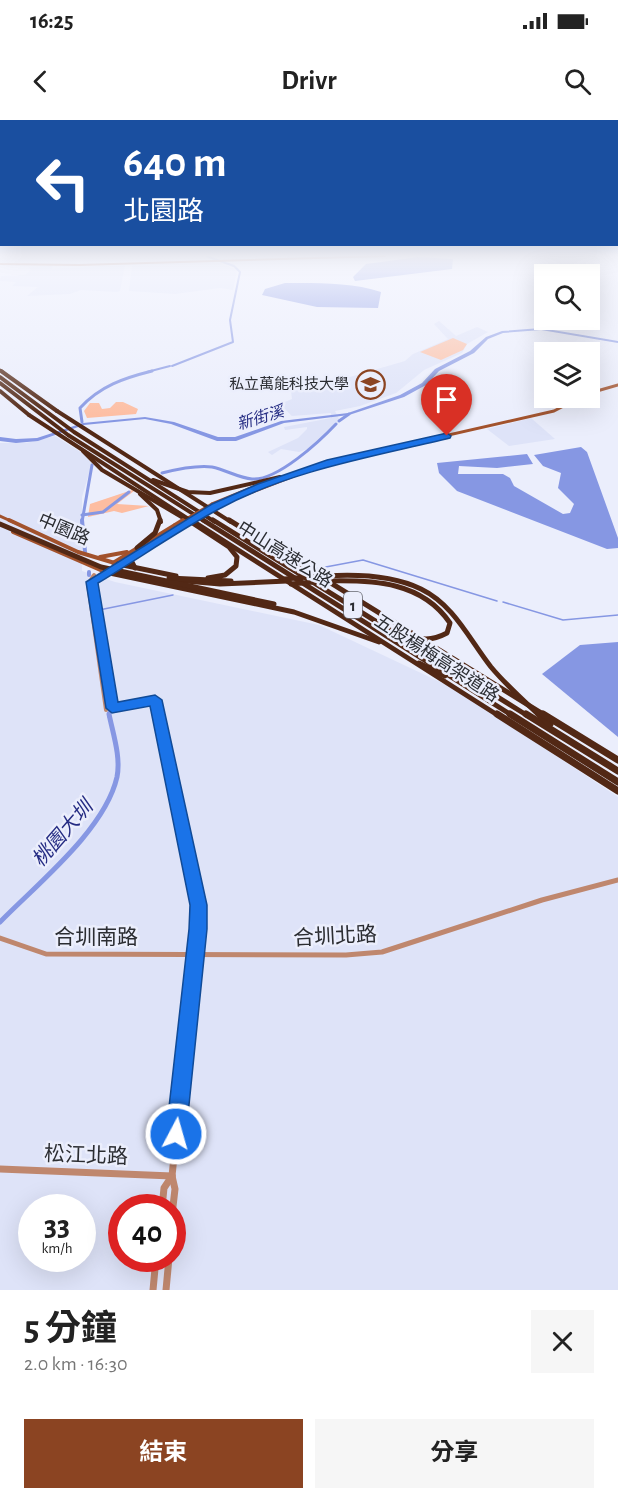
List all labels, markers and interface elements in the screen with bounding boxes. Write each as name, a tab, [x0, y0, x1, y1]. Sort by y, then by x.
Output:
text: 16:25	[30, 10, 73, 32]
icon: back	[24, 65, 57, 98]
icon: search	[561, 65, 594, 98]
text: Drivr	[281, 67, 337, 94]
text: 640 m	[123, 142, 227, 184]
icon: left	[24, 144, 102, 222]
text: 北園路	[123, 198, 204, 225]
map controls	[534, 264, 600, 408]
button: search	[534, 264, 600, 330]
button: layers	[534, 342, 600, 408]
school or university icon: 私立萬能科技大學	[354, 368, 386, 400]
pin	[421, 374, 472, 436]
place label: 私立萬能科技大學	[229, 375, 349, 392]
icon: arrive	[430, 383, 463, 416]
water label: 新街溪	[235, 402, 287, 433]
street label: 中園路	[35, 509, 93, 549]
street label: 中山高速公路	[234, 517, 336, 591]
road number: 1	[344, 592, 362, 618]
street label: 五股楊梅高架道路	[371, 610, 503, 706]
water label: 桃園大圳	[28, 794, 99, 870]
street label: 合圳北路	[292, 923, 378, 949]
street label: 合圳南路	[54, 926, 138, 948]
position arrow	[144, 1102, 208, 1166]
street label: 松江北路	[44, 1143, 128, 1167]
speed limit sign: 40	[108, 1194, 186, 1272]
text: 33	[44, 1211, 70, 1241]
text: km/h	[42, 1241, 72, 1256]
button: close	[531, 1310, 594, 1373]
text: 5 分鐘	[24, 1311, 117, 1347]
text: 2.0 km · 16:30	[24, 1354, 128, 1374]
button: 結束	[24, 1419, 303, 1488]
button: 分享	[315, 1419, 594, 1488]

